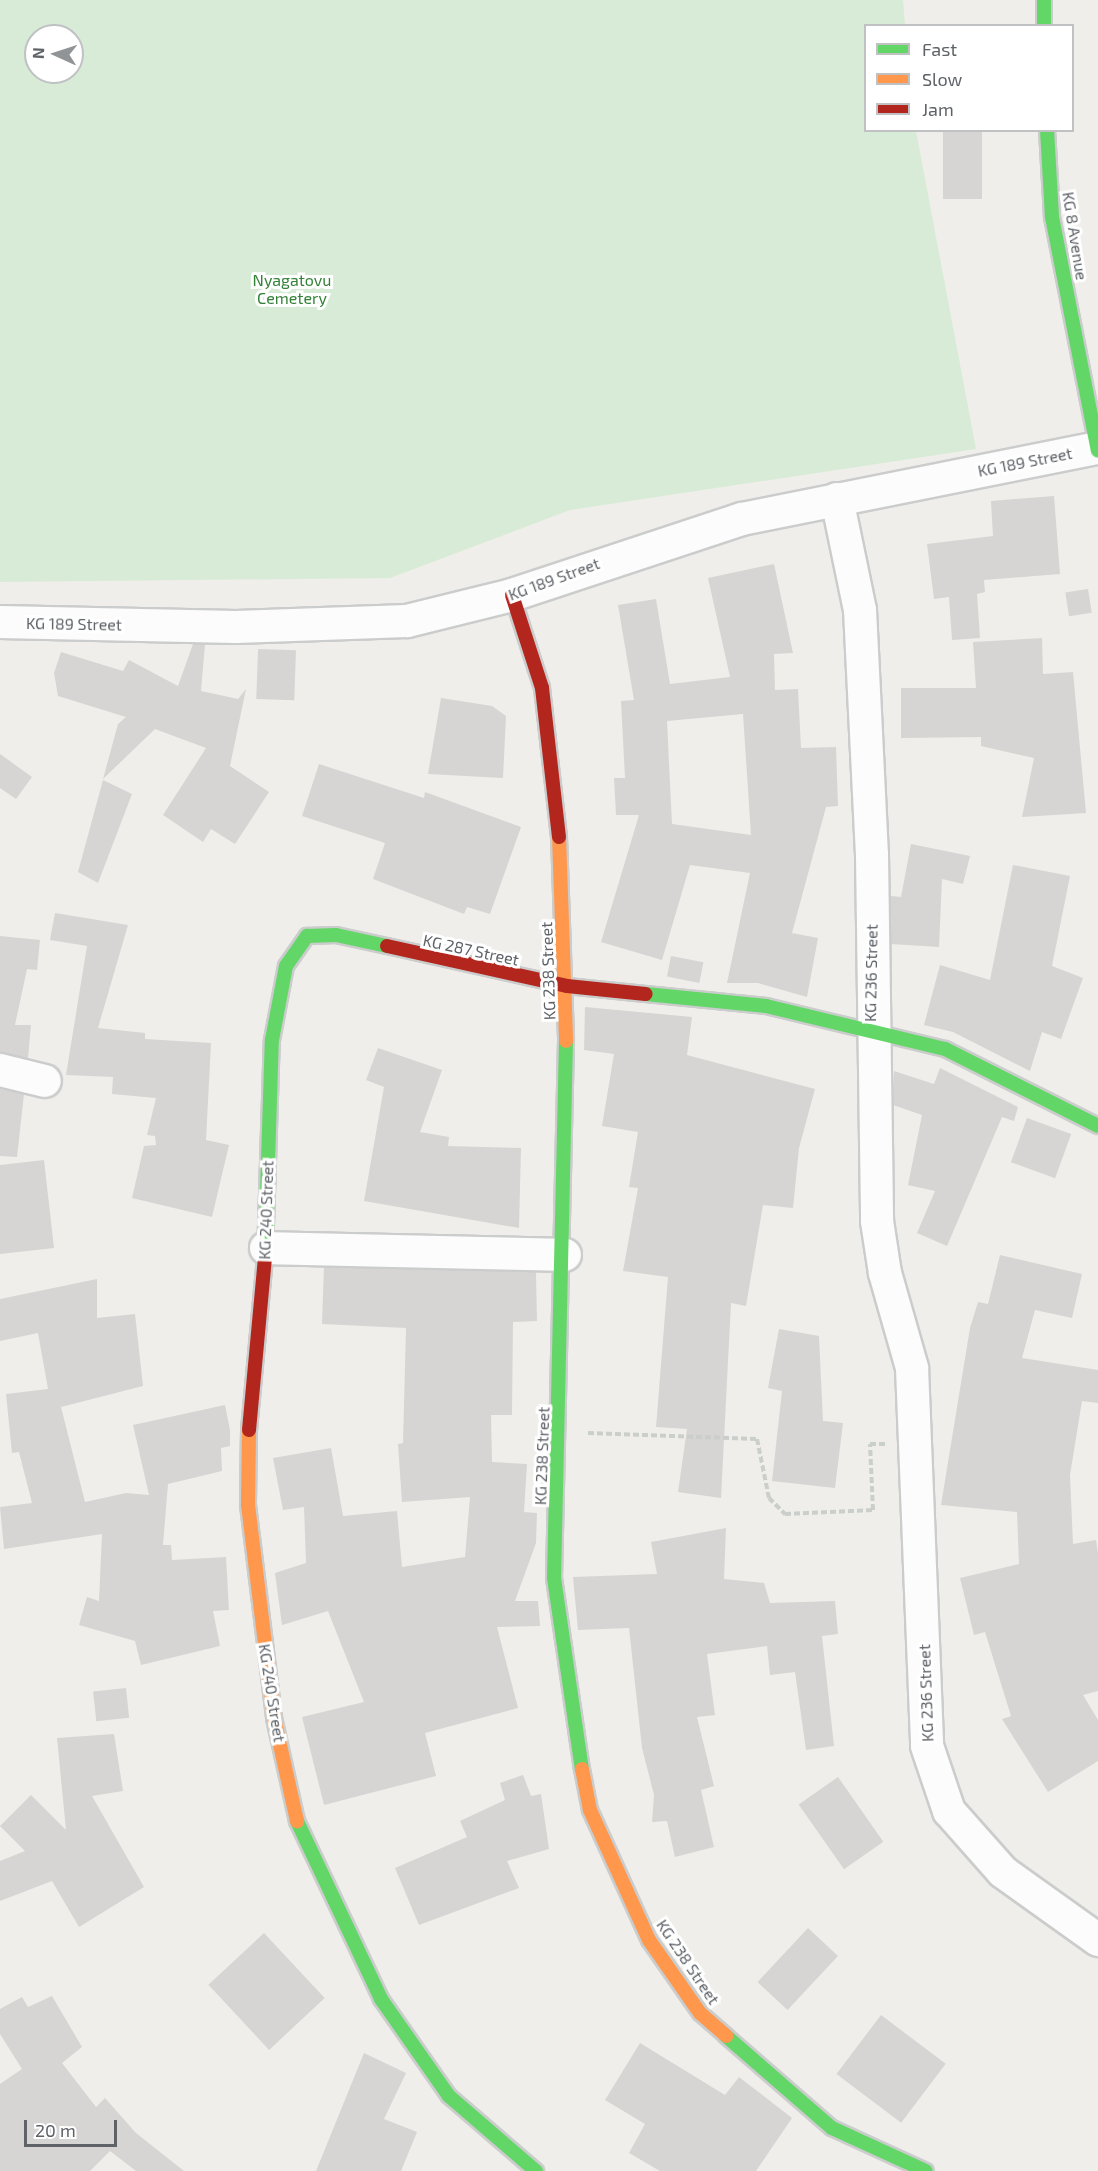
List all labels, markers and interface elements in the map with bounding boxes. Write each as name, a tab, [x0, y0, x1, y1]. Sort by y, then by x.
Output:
north arrow	[24, 24, 84, 84]
legend	[864, 24, 1074, 132]
text: Fast	[922, 38, 957, 60]
text: N	[28, 47, 47, 59]
text: Slow	[922, 68, 962, 90]
text: Jam	[922, 98, 954, 120]
street label: KG 8 Avenue	[1059, 190, 1091, 282]
park label: Nyagatovu Cemetery	[253, 270, 331, 308]
street label: KG 189 Street	[976, 443, 1074, 481]
street label: KG 189 Street	[506, 554, 602, 604]
street label: KG 189 Street	[26, 614, 122, 634]
street label: KG 238 Street	[537, 922, 559, 1020]
street label: KG 236 Street	[861, 924, 881, 1022]
street label: KG 287 Street	[421, 930, 521, 970]
street label: KG 240 Street	[255, 1160, 277, 1260]
street label: KG 238 Street	[531, 1407, 553, 1505]
street label: KG 240 Street	[255, 1643, 289, 1743]
street label: KG 236 Street	[915, 1644, 937, 1742]
street label: KG 238 Street	[653, 1916, 723, 2008]
scale bar	[27, 2108, 120, 2146]
text: 20 m	[35, 2119, 76, 2141]

